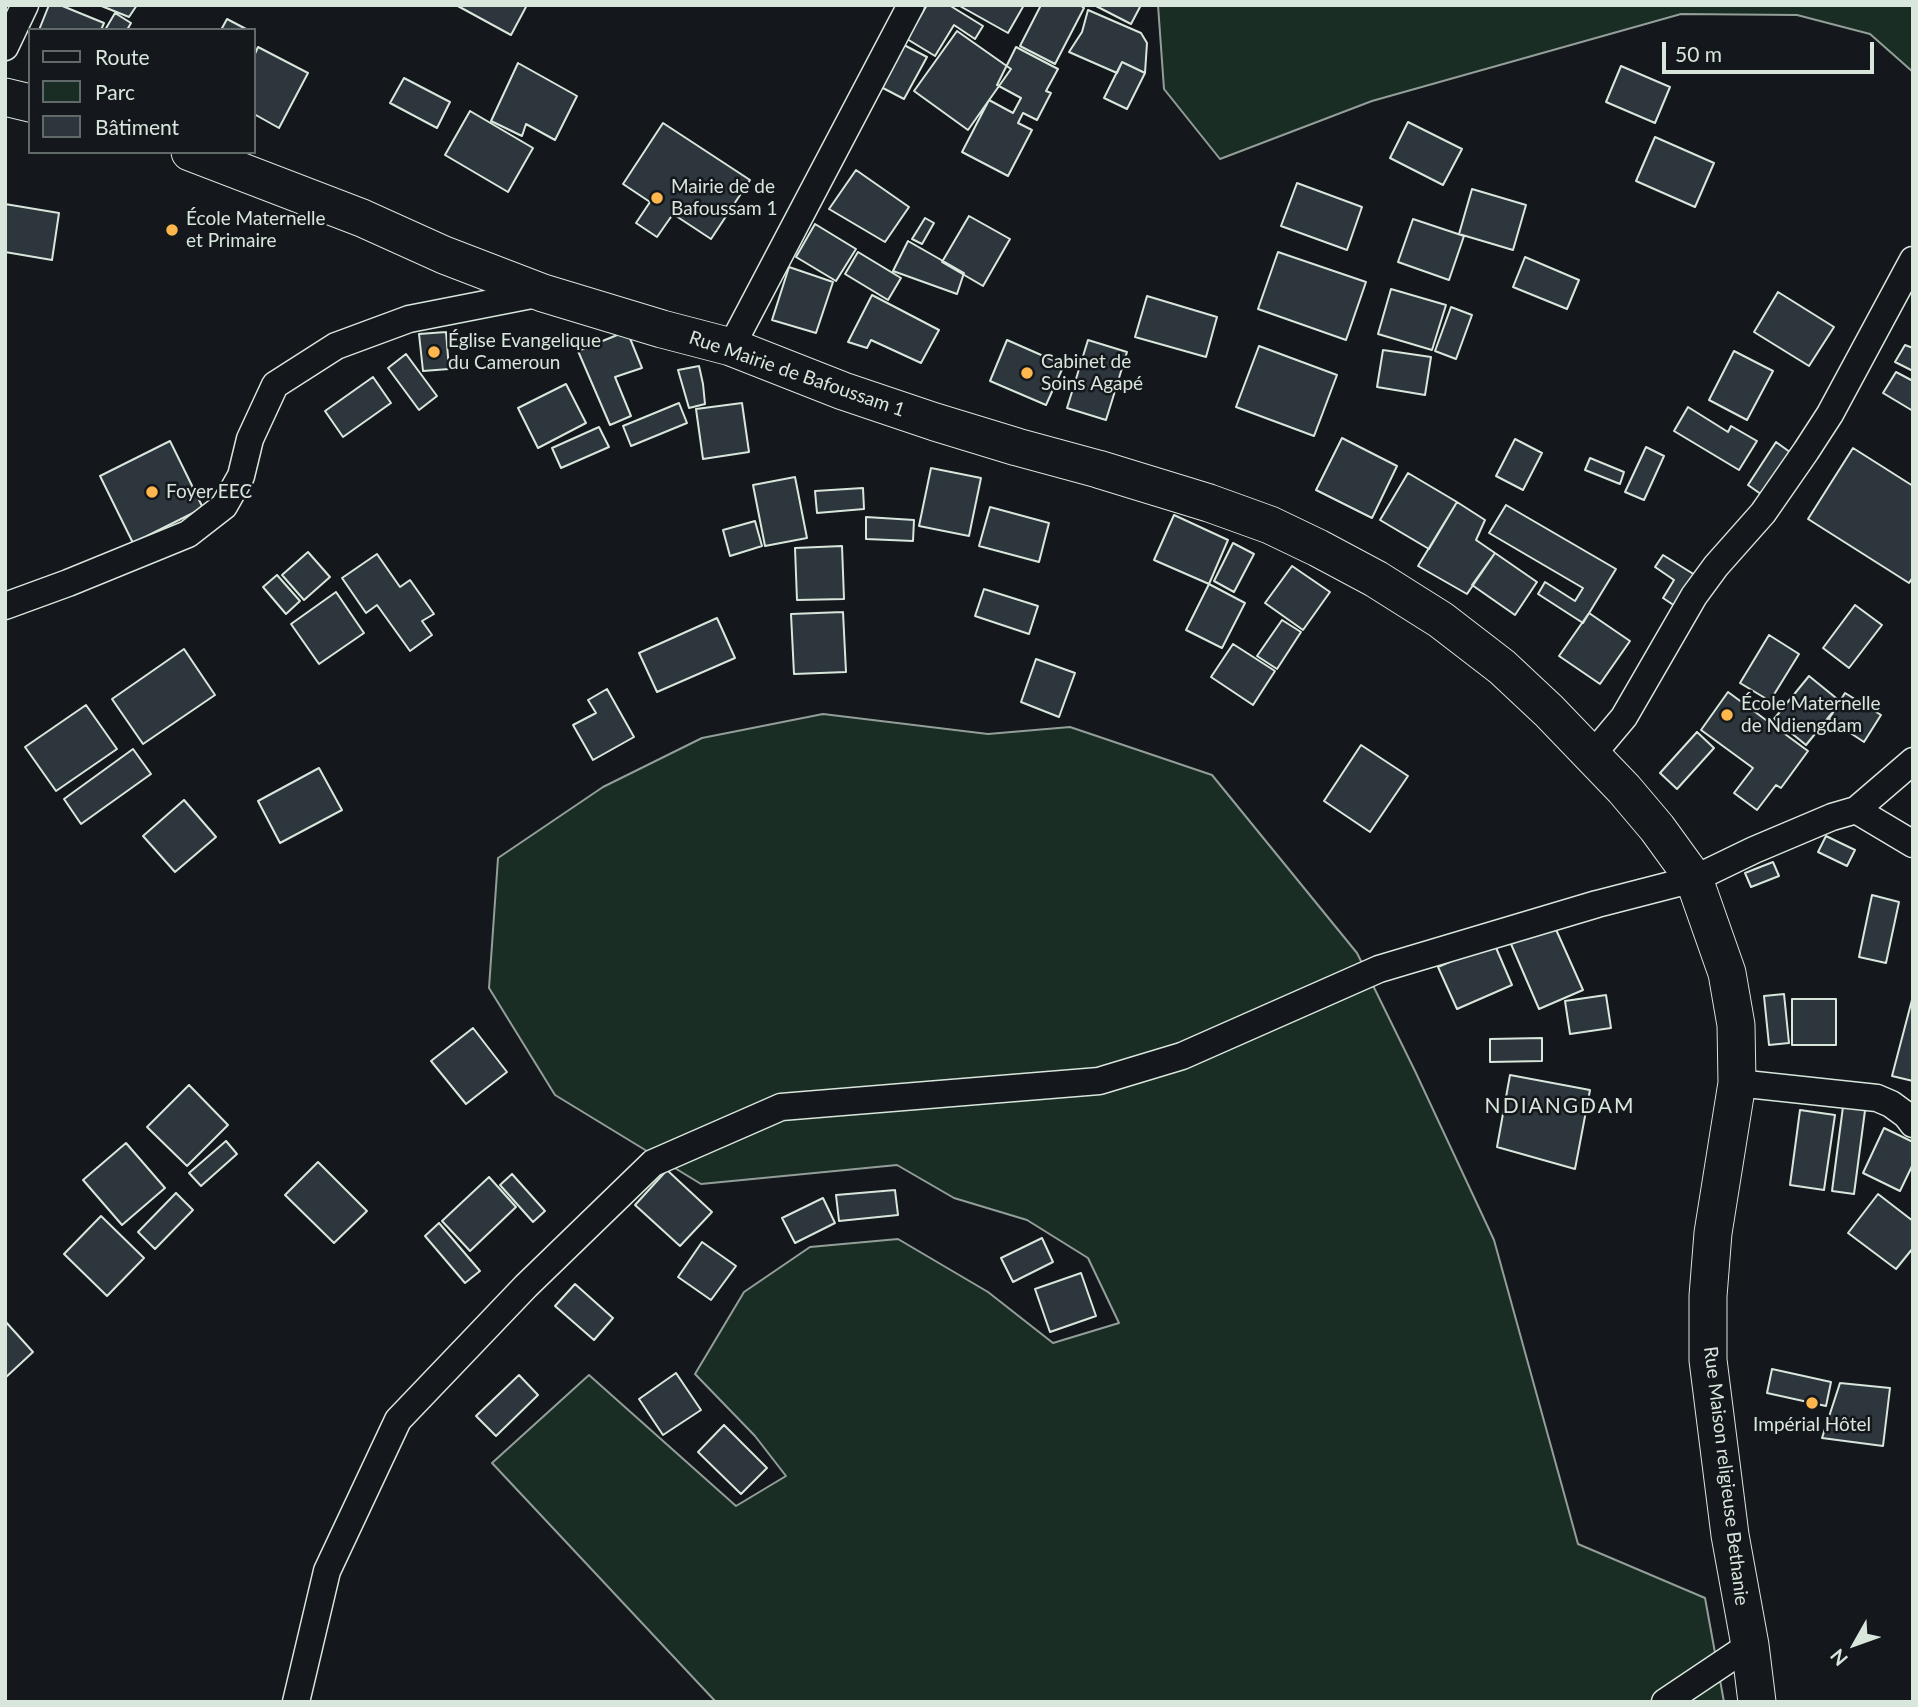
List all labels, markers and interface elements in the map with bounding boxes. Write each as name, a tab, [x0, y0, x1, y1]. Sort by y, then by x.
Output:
legend	[28, 28, 256, 154]
scale bar	[1666, 28, 1878, 72]
text: 50 m	[1675, 41, 1722, 66]
text: Route	[95, 44, 150, 69]
text: Parc	[95, 79, 135, 104]
text: Bâtiment	[95, 114, 179, 139]
place label: Mairie de de Bafoussam 1	[671, 176, 778, 220]
marker: Mairie de de Bafoussam 1	[649, 190, 665, 206]
place label: École Maternelle et Primaire	[186, 208, 326, 252]
marker: École Maternelle et Primaire	[164, 222, 180, 238]
street label: Rue Mairie de Bafoussam 1	[686, 326, 908, 422]
place label: Église Evangelique du Cameroun	[448, 330, 601, 374]
marker: Église Evangelique du Cameroun	[426, 344, 442, 360]
place label: Cabinet de Soins Agapé	[1041, 351, 1143, 395]
marker: Cabinet de Soins Agapé	[1019, 365, 1035, 381]
place label: Foyer EEC	[166, 481, 252, 503]
marker: Foyer EEC	[144, 484, 160, 500]
place label: École Maternelle de Ndiengdam	[1741, 693, 1881, 737]
marker: École Maternelle de Ndiengdam	[1719, 707, 1735, 723]
district label: NDIANGDAM	[1486, 1093, 1634, 1119]
street label: Rue Maison religieuse Bethanie	[1699, 1345, 1753, 1607]
marker: Impérial Hôtel	[1804, 1395, 1820, 1411]
place label: Impérial Hôtel	[1753, 1414, 1871, 1436]
north arrow	[1820, 1609, 1890, 1679]
text: N	[1825, 1645, 1852, 1671]

